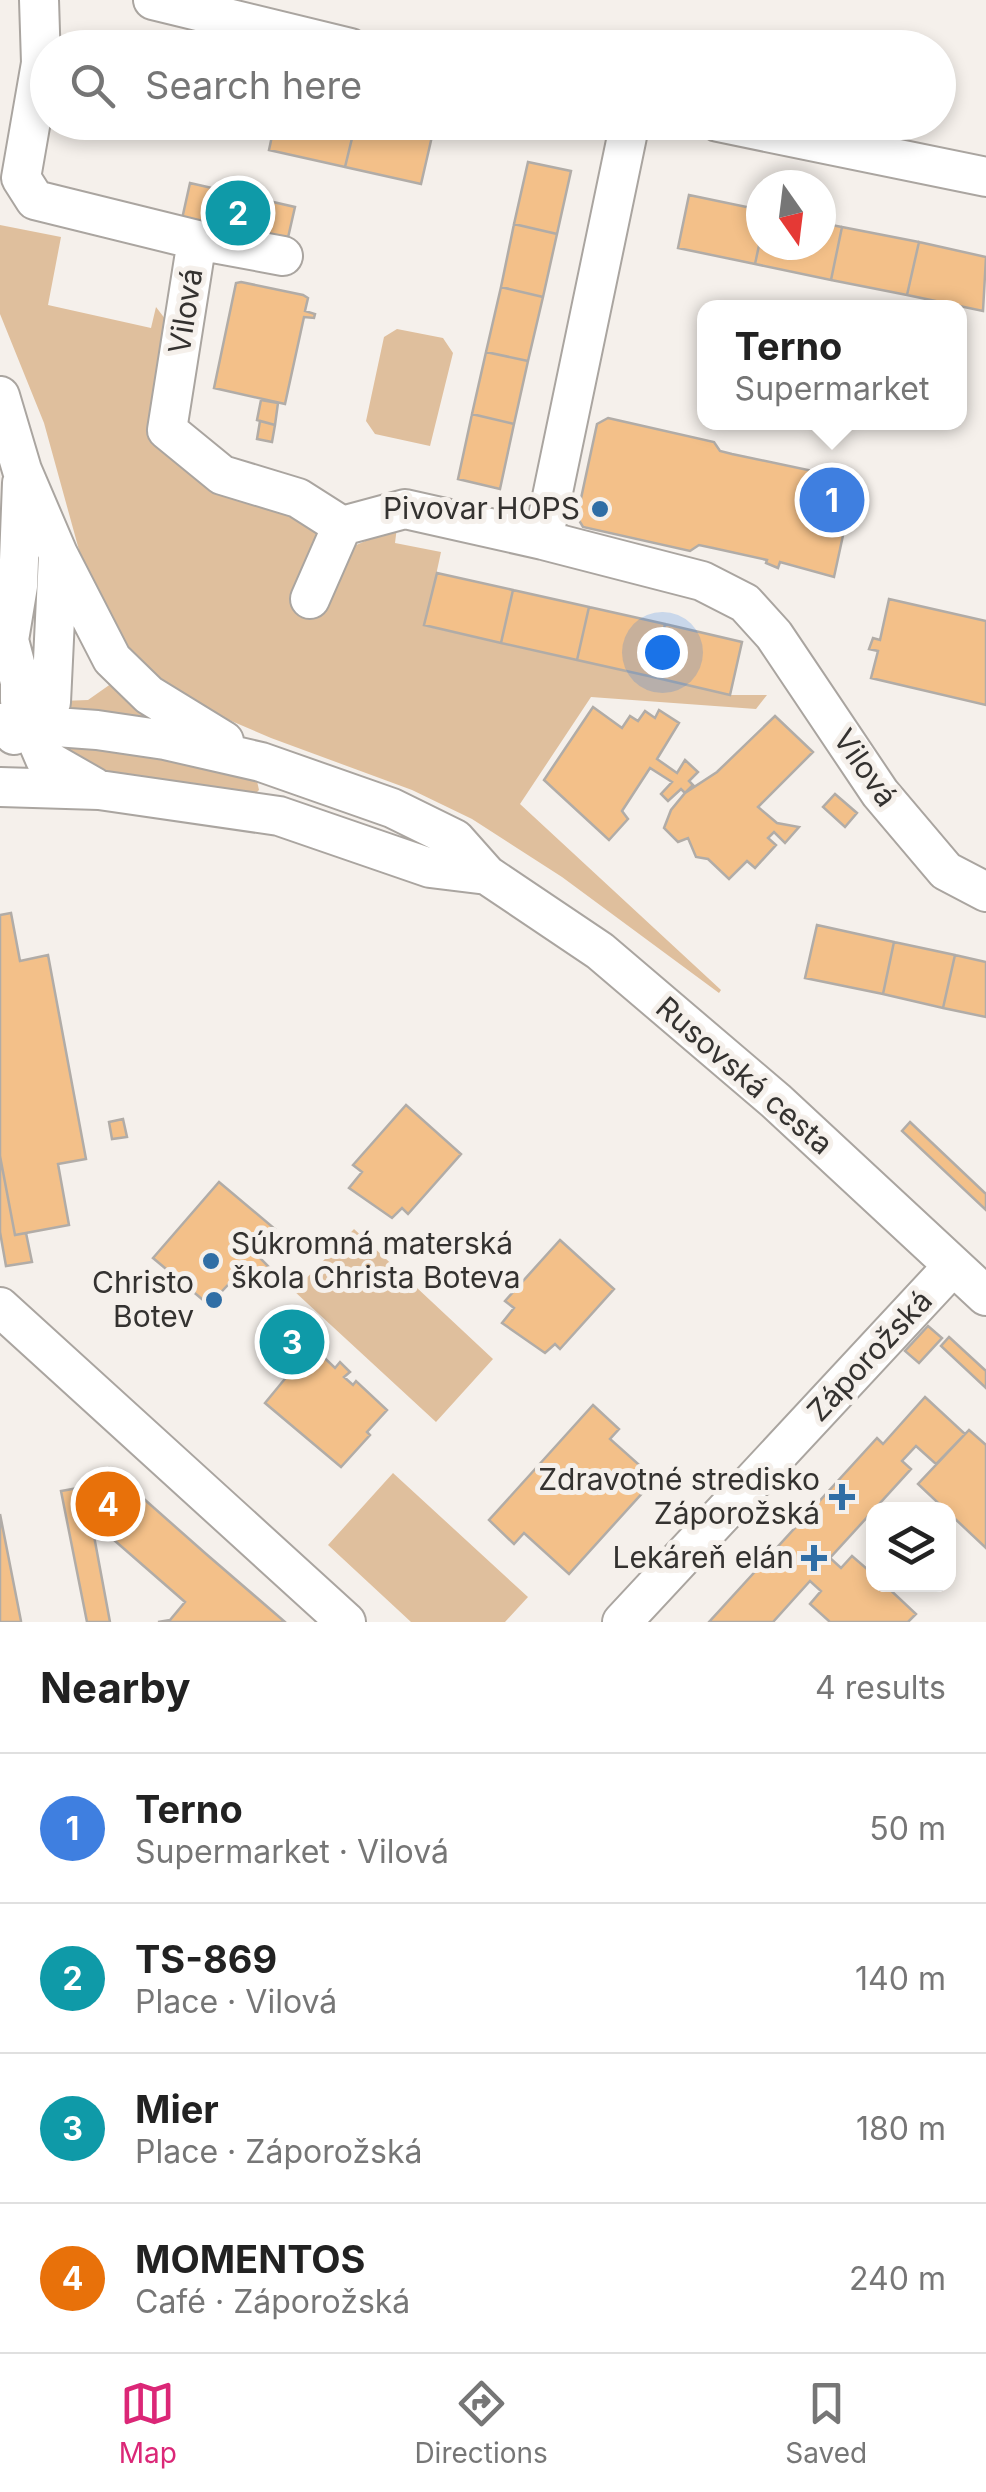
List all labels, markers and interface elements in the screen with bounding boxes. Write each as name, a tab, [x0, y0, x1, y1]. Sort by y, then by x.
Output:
search box	[30, 30, 956, 140]
icon: search	[65, 58, 120, 113]
text: Search here	[145, 62, 362, 108]
north arrow	[746, 170, 836, 260]
pin: 2	[206, 176, 270, 250]
street label: Vilová	[160, 265, 210, 356]
popup	[697, 300, 967, 430]
text: Terno	[735, 323, 842, 369]
text: Supermarket	[735, 369, 929, 408]
pin: 1	[800, 462, 864, 538]
place label: Pivovar HOPS	[383, 490, 580, 526]
marker: Pivovar HOPS	[589, 498, 611, 520]
your location	[637, 627, 688, 678]
street label: Vilová	[826, 722, 905, 813]
street label: Rusovská cesta	[649, 989, 840, 1162]
place label: Súkromná materská škola Christa Boteva	[231, 1225, 521, 1295]
marker: Súkromná materská škola Christa Boteva	[200, 1250, 222, 1272]
place label: Christo Botev	[92, 1264, 194, 1334]
street label: Záporožská	[799, 1282, 939, 1428]
marker: Christo Botev	[203, 1289, 225, 1311]
pin: 3	[260, 1304, 324, 1380]
place label: Zdravotné stredisko Záporožská	[538, 1461, 820, 1531]
pin: 4	[76, 1466, 140, 1542]
marker: Zdravotné stredisko Záporožská	[829, 1484, 855, 1510]
map controls	[866, 1502, 956, 1592]
button: layers	[866, 1502, 956, 1592]
place label: Lekáreň elán	[612, 1539, 794, 1575]
marker: Lekáreň elán	[803, 1547, 825, 1569]
text: Nearby	[40, 1662, 191, 1713]
text: 4 results	[815, 1668, 946, 1707]
text: Terno	[135, 1786, 243, 1832]
text: 1	[66, 1809, 79, 1848]
text: 50 m	[869, 1809, 946, 1848]
text: Supermarket · Vilová	[135, 1832, 449, 1871]
text: TS-869	[135, 1936, 277, 1982]
text: 2	[62, 1959, 83, 1998]
text: 140 m	[855, 1959, 946, 1998]
text: Place · Vilová	[135, 1982, 337, 2021]
text: Mier	[135, 2086, 219, 2132]
text: 3	[62, 2109, 83, 2148]
text: 180 m	[856, 2109, 946, 2148]
text: Place · Záporožská	[135, 2132, 423, 2171]
text: MOMENTOS	[135, 2236, 365, 2282]
text: 4	[62, 2259, 83, 2298]
text: 240 m	[849, 2259, 946, 2298]
text: Café · Záporožská	[135, 2282, 410, 2321]
tab: Map	[119, 2376, 177, 2470]
tab: Directions	[414, 2376, 548, 2470]
tab: Saved	[785, 2376, 867, 2470]

